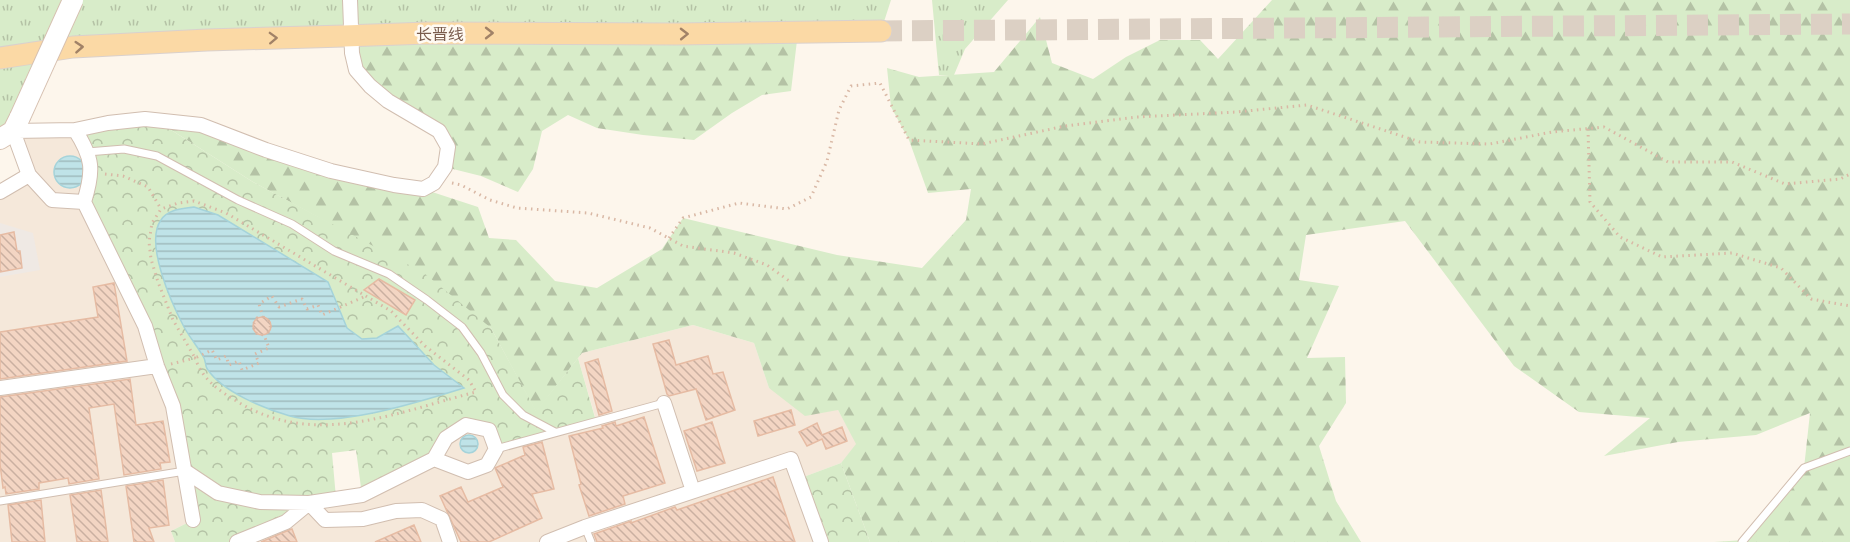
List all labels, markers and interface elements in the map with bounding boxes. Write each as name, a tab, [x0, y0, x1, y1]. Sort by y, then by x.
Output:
street label: 长晋线	[416, 26, 464, 45]
one-way arrow	[485, 27, 494, 39]
one-way arrow	[680, 28, 689, 40]
one-way arrow	[269, 32, 278, 44]
one-way arrow	[74, 41, 83, 54]

